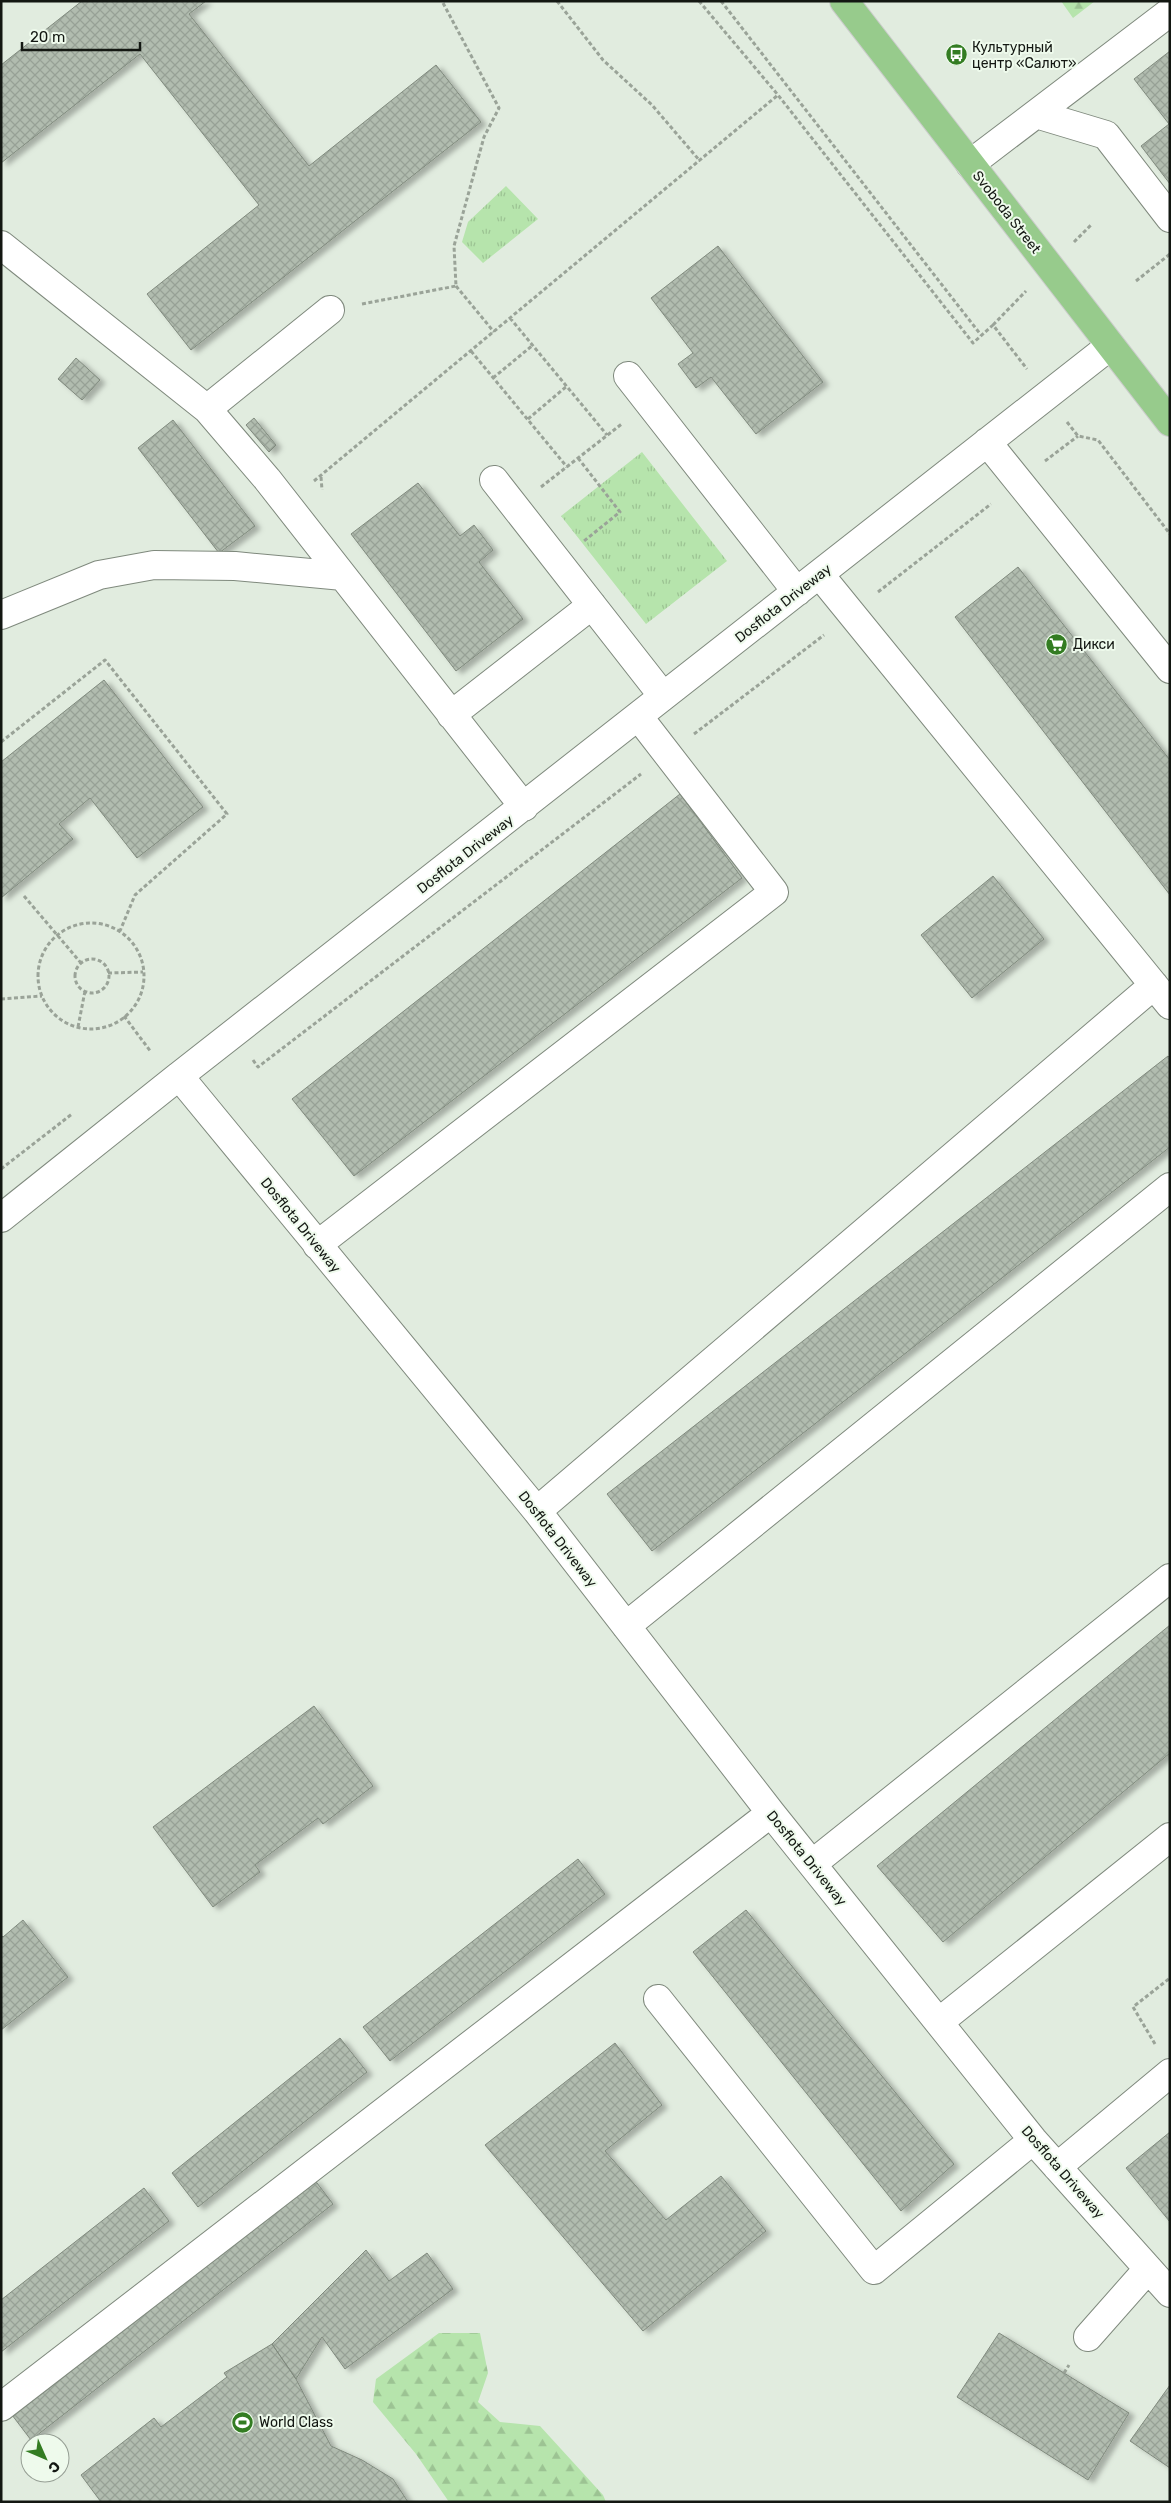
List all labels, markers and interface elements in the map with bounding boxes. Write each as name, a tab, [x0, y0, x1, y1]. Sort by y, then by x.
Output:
scale bar	[22, 20, 140, 52]
text: 20 m	[30, 28, 65, 46]
place label: Культурный центр «Салют»	[972, 39, 1076, 72]
bus stop icon: Культурный центр «Салют»	[944, 43, 968, 67]
street label: Svoboda Street	[969, 167, 1045, 258]
street label: Dosflota Driveway	[732, 560, 835, 646]
supermarket icon: Дикси	[1045, 632, 1069, 656]
place label: Дикси	[1073, 636, 1115, 653]
street label: Dosflota Driveway	[414, 811, 517, 897]
street label: Dosflota Driveway	[257, 1174, 344, 1277]
street label: Dosflota Driveway	[515, 1488, 601, 1591]
street label: Dosflota Driveway	[763, 1807, 850, 1910]
street label: Dosflota Driveway	[1018, 2122, 1108, 2222]
sports icon: World Class	[231, 2410, 255, 2434]
place label: World Class	[259, 2414, 333, 2431]
north arrow	[20, 2433, 70, 2483]
text: С	[44, 2457, 63, 2476]

